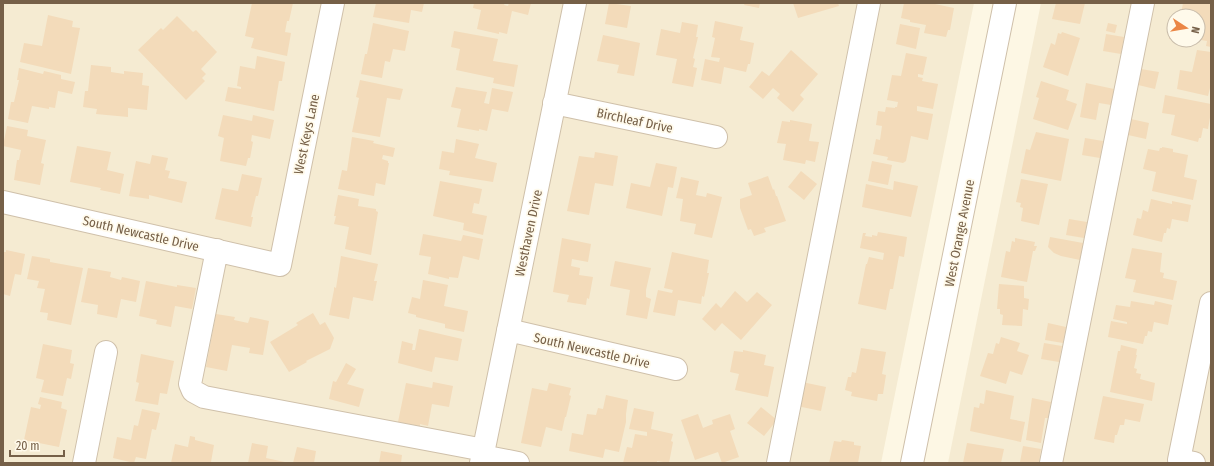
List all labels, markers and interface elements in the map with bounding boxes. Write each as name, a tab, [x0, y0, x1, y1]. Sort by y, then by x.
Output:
north arrow	[1166, 8, 1206, 48]
text: N	[1188, 25, 1202, 35]
street label: West Keys Lane	[291, 93, 322, 176]
street label: Birchleaf Drive	[595, 105, 674, 136]
street label: West Orange Avenue	[942, 178, 977, 288]
street label: Westhaven Drive	[512, 188, 545, 278]
street label: South Newcastle Drive	[81, 213, 200, 254]
street label: South Newcastle Drive	[532, 330, 651, 371]
scale bar	[10, 432, 64, 458]
text: 20 m	[16, 439, 40, 453]

